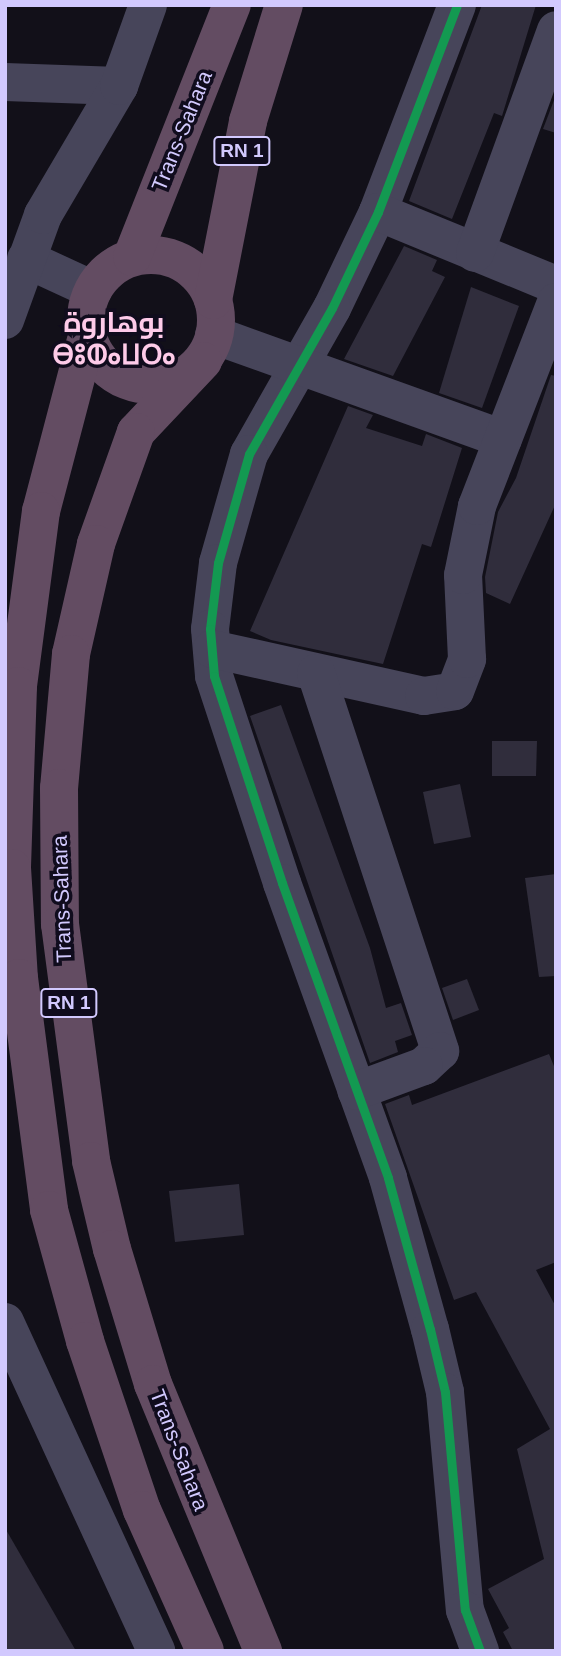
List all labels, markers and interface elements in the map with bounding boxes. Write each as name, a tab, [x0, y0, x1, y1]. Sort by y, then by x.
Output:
street label: Trans-Sahara	[146, 67, 218, 195]
road number: RN 1	[212, 136, 272, 167]
district label: بوهاروة ⴱⵓⵀⴰⵡⵔⴰ	[52, 306, 176, 372]
street label: Trans-Sahara	[47, 835, 77, 963]
road number: RN 1	[39, 987, 99, 1018]
street label: Trans-Sahara	[144, 1386, 214, 1514]

